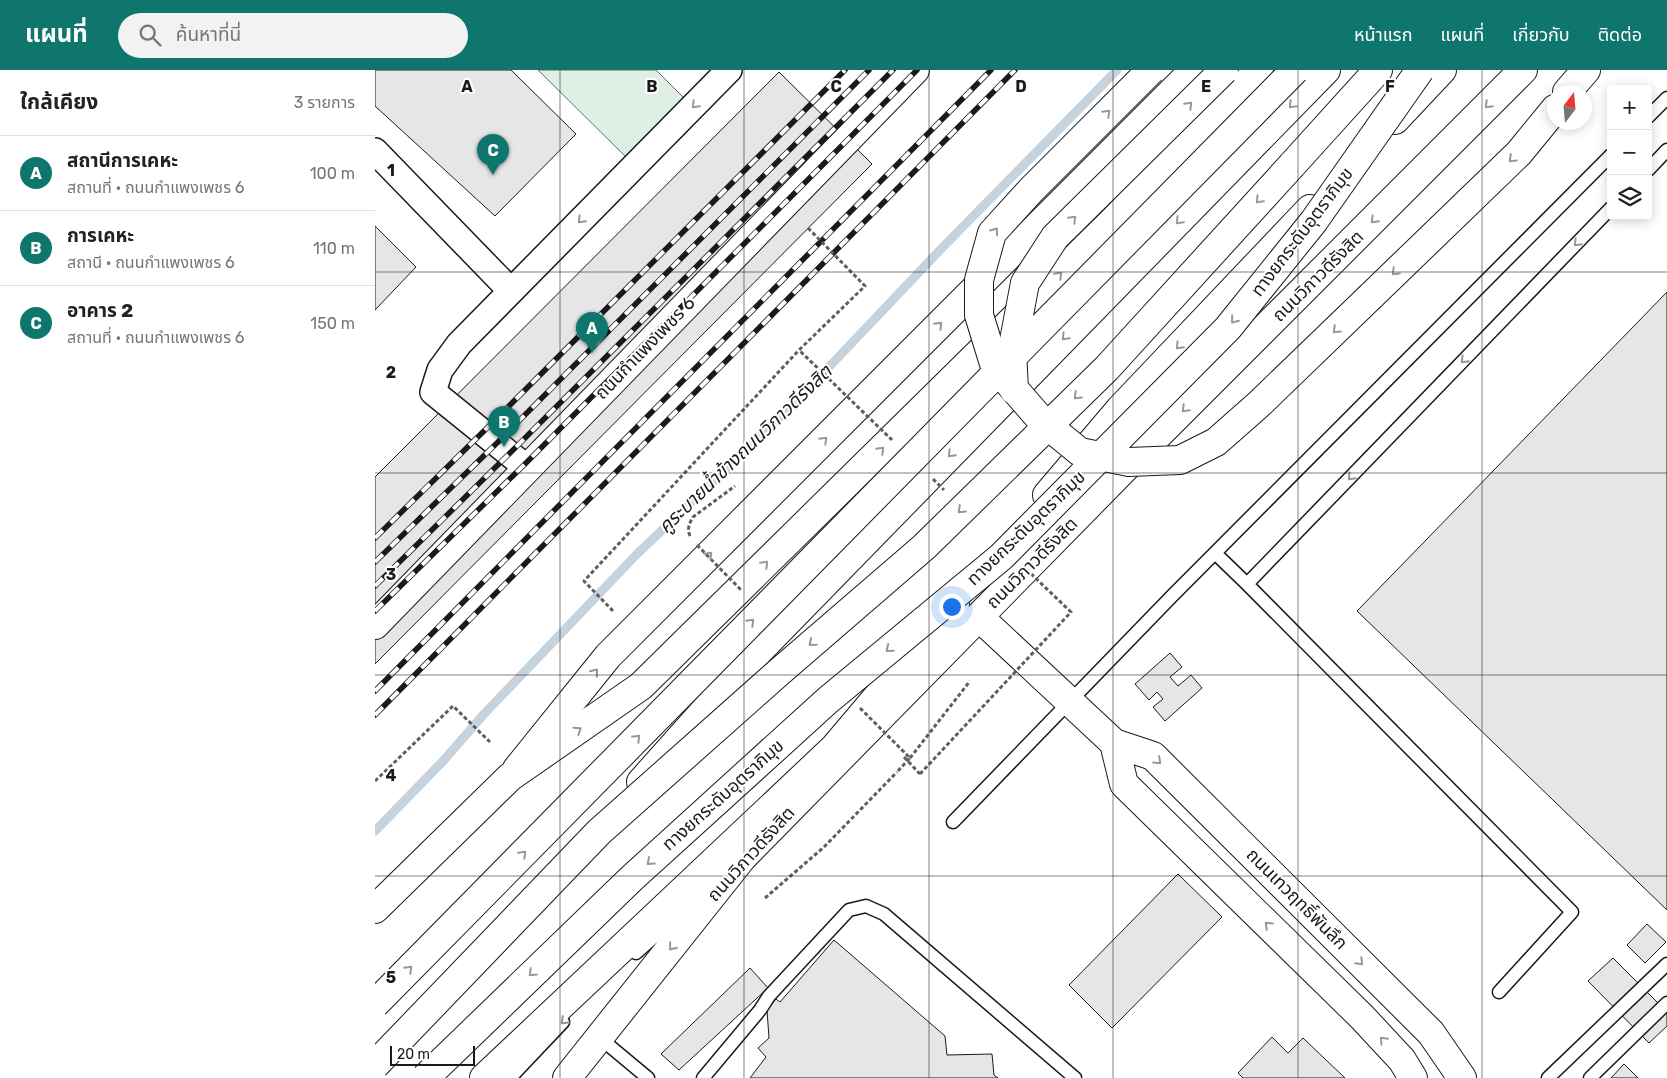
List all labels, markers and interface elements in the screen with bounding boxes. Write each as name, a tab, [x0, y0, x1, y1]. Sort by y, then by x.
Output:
search box	[118, 13, 468, 58]
text: แผนที่	[25, 20, 88, 48]
icon: search	[136, 21, 164, 49]
text: ค้นหาที่นี่	[176, 23, 241, 46]
text: หน้าแรก	[1354, 24, 1412, 46]
text: แผนที่	[1440, 24, 1484, 46]
text: เกี่ยวกับ	[1512, 24, 1570, 46]
text: ติดต่อ	[1598, 24, 1642, 46]
text: A	[461, 77, 473, 96]
text: B	[646, 77, 658, 96]
text: C	[830, 77, 842, 96]
text: D	[1015, 77, 1027, 96]
text: E	[1201, 77, 1211, 96]
text: F	[1385, 77, 1395, 96]
north arrow	[1547, 85, 1592, 130]
map controls	[1607, 85, 1652, 220]
button: +	[1607, 85, 1652, 130]
text: ใกล้เคียง	[20, 89, 98, 114]
text: 3 รายการ	[294, 93, 355, 112]
one-way arrow	[692, 99, 701, 108]
one-way arrow	[1289, 99, 1298, 108]
one-way arrow	[1485, 99, 1494, 108]
one-way arrow	[1183, 101, 1192, 110]
one-way arrow	[1101, 110, 1110, 119]
button: −	[1607, 130, 1652, 175]
pin: C	[477, 134, 509, 175]
text: สถานีการเคหะ	[67, 149, 178, 172]
one-way arrow	[1509, 153, 1518, 162]
text: 1	[387, 161, 395, 180]
street label: ทางยกระดับอุตราภิมุข	[1246, 163, 1358, 301]
text: A	[30, 164, 42, 183]
text: 100 m	[310, 164, 355, 183]
button: layers	[1607, 175, 1652, 220]
text: สถานที่ · ถนนกำแพงเพชร 6	[67, 178, 245, 197]
one-way arrow	[1256, 195, 1265, 204]
one-way arrow	[578, 214, 587, 223]
one-way arrow	[1370, 214, 1379, 223]
one-way arrow	[1175, 215, 1184, 224]
one-way arrow	[1067, 216, 1076, 225]
text: การเคหะ	[67, 224, 134, 247]
street label: ถนนวิภาวดีรังสิต	[1268, 226, 1368, 326]
one-way arrow	[989, 227, 998, 237]
one-way arrow	[1574, 238, 1583, 247]
text: B	[30, 239, 42, 258]
text: 110 m	[313, 239, 355, 258]
text: สถานี · ถนนกำแพงเพชร 6	[67, 253, 235, 272]
one-way arrow	[1392, 266, 1401, 275]
one-way arrow	[1053, 272, 1062, 281]
street label: ถนนกำแพงเพชร 6	[590, 292, 700, 404]
text: อาคาร 2	[67, 299, 133, 322]
pin: A	[576, 312, 608, 353]
text: C	[30, 314, 42, 333]
text: 150 m	[310, 314, 355, 333]
one-way arrow	[1232, 314, 1240, 323]
one-way arrow	[933, 322, 942, 331]
one-way arrow	[1333, 324, 1342, 333]
text: สถานที่ · ถนนกำแพงเพชร 6	[67, 328, 245, 347]
one-way arrow	[1062, 332, 1071, 341]
one-way arrow	[1176, 341, 1185, 350]
one-way arrow	[1461, 354, 1470, 363]
water label: คูระบายน้ำข้างถนนวิภาวดีรังสิต	[652, 358, 838, 539]
text: 2	[386, 363, 396, 382]
one-way arrow	[1074, 390, 1083, 399]
one-way arrow	[1182, 403, 1191, 412]
pin: B	[488, 406, 520, 447]
one-way arrow	[818, 437, 827, 446]
one-way arrow	[875, 447, 884, 456]
one-way arrow	[948, 448, 957, 457]
street label: ทางยกระดับอุตราภิมุข	[962, 466, 1090, 590]
one-way arrow	[1348, 471, 1357, 480]
one-way arrow	[958, 504, 967, 513]
street label: ถนนวิภาวดีรังสิต	[982, 513, 1082, 613]
one-way arrow	[703, 552, 712, 561]
one-way arrow	[759, 561, 768, 570]
text: 3	[386, 565, 396, 584]
your location	[939, 594, 965, 620]
one-way arrow	[745, 619, 754, 628]
one-way arrow	[808, 638, 817, 647]
one-way arrow	[886, 643, 895, 652]
one-way arrow	[590, 668, 599, 677]
one-way arrow	[573, 726, 582, 736]
one-way arrow	[631, 734, 640, 743]
street label: ทางยกระดับอุตราภิมุข	[658, 735, 788, 855]
one-way arrow	[1153, 755, 1162, 764]
text: 4	[386, 766, 397, 785]
street label: ถนนวิภาวดีรังสิต	[703, 802, 799, 906]
street label: ถนนเทวฤทธิ์พันลึก	[1242, 844, 1352, 954]
one-way arrow	[517, 850, 526, 859]
one-way arrow	[647, 856, 656, 865]
one-way arrow	[1265, 922, 1274, 931]
one-way arrow	[670, 941, 678, 950]
one-way arrow	[1354, 956, 1363, 965]
one-way arrow	[403, 966, 412, 975]
one-way arrow	[529, 967, 538, 976]
text: 5	[386, 968, 396, 987]
one-way arrow	[561, 1015, 570, 1024]
one-way arrow	[1380, 1037, 1389, 1046]
scale bar	[390, 1043, 475, 1066]
text: 20 m	[397, 1046, 430, 1063]

